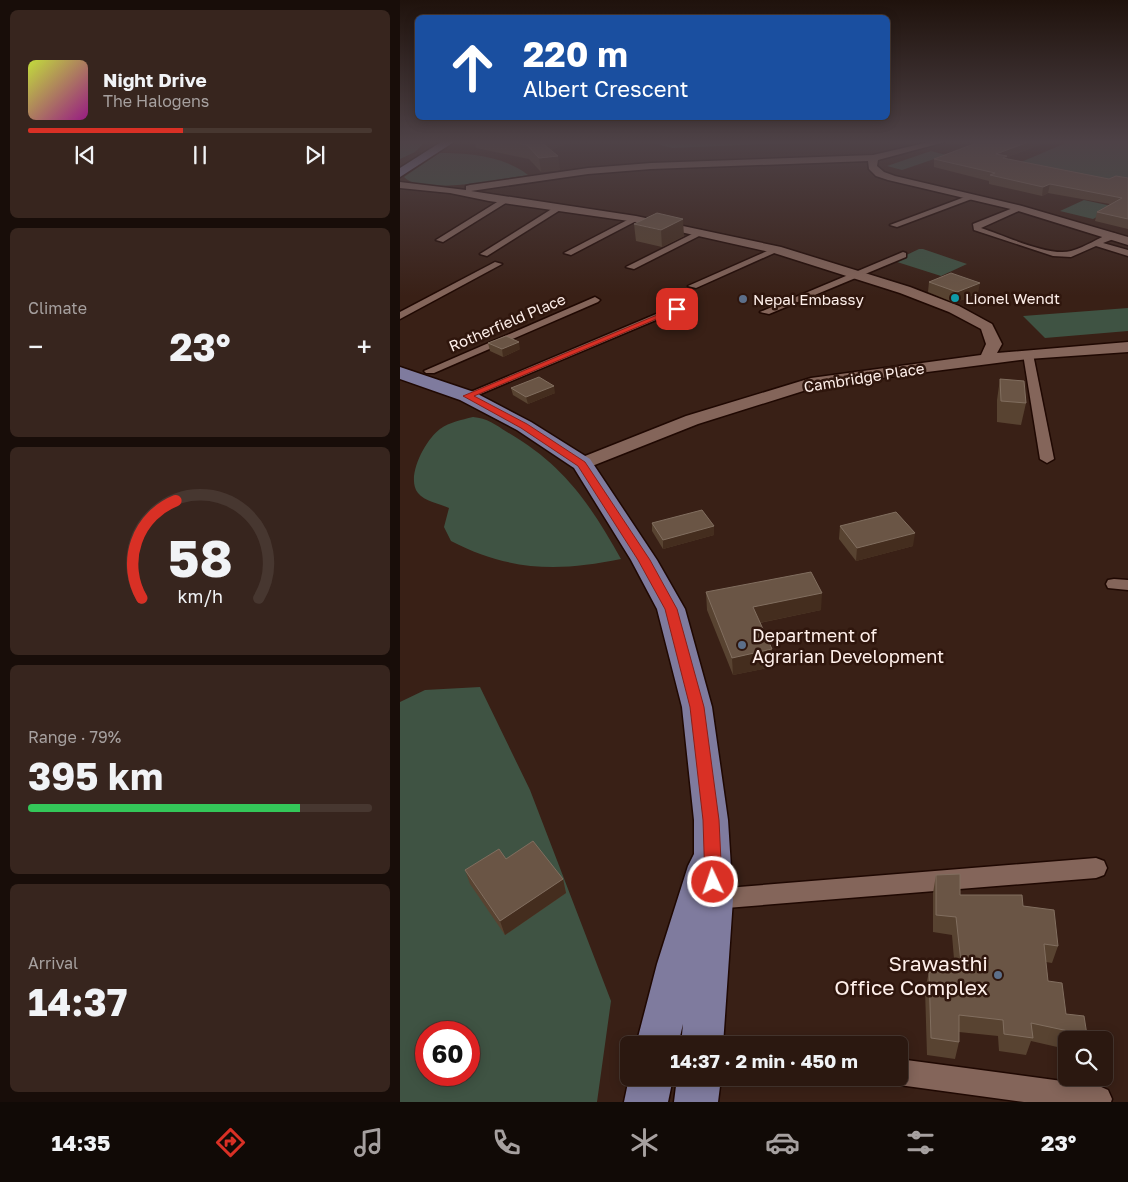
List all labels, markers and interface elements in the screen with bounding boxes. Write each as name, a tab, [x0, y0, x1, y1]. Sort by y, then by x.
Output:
text: 220 m	[523, 33, 628, 75]
icon: ahead	[440, 35, 505, 100]
text: Night Drive	[103, 68, 207, 91]
text: Albert Crescent	[523, 75, 689, 102]
text: The Halogens	[103, 91, 209, 111]
icon: previous	[71, 141, 99, 169]
icon: pause	[186, 141, 214, 169]
icon: next	[301, 141, 329, 169]
pin	[656, 288, 698, 330]
street label: Rotherfield Place	[446, 289, 568, 355]
place label: Lionel Wendt	[965, 289, 1060, 307]
place label: Nepal Embassy	[753, 290, 864, 308]
marker: Lionel Wendt	[949, 292, 961, 304]
marker: Nepal Embassy	[737, 293, 749, 305]
icon: arrive	[663, 295, 691, 323]
text: Climate	[28, 298, 87, 318]
text: 23°	[169, 324, 231, 369]
text: −	[28, 330, 43, 363]
text: +	[357, 330, 372, 363]
street label: Cambridge Place	[802, 359, 926, 395]
text: 58	[167, 526, 233, 588]
text: km/h	[177, 585, 223, 607]
place label: Department of Agrarian Development	[752, 624, 944, 667]
marker: Department of Agrarian Development	[736, 639, 748, 651]
text: Range · 79%	[28, 727, 121, 747]
text: 395 km	[28, 753, 163, 798]
position arrow	[686, 855, 738, 907]
place label: Srawasthi Office Complex	[834, 950, 988, 1000]
text: Arrival	[28, 953, 78, 973]
marker: Srawasthi Office Complex	[992, 969, 1004, 981]
text: 14:37	[28, 979, 127, 1024]
speed limit sign: 60	[415, 1021, 480, 1086]
map controls	[1058, 1031, 1113, 1086]
button: search	[1058, 1031, 1113, 1086]
text: 14:37 · 2 min · 450 m	[670, 1049, 858, 1072]
icon: directions	[213, 1125, 248, 1160]
icon: music	[351, 1125, 386, 1160]
icon: phone	[489, 1125, 524, 1160]
icon: climate	[627, 1125, 662, 1160]
icon: car	[765, 1125, 800, 1160]
icon: filters	[903, 1125, 938, 1160]
text: 14:35	[51, 1129, 110, 1156]
text: 23°	[1041, 1129, 1076, 1156]

